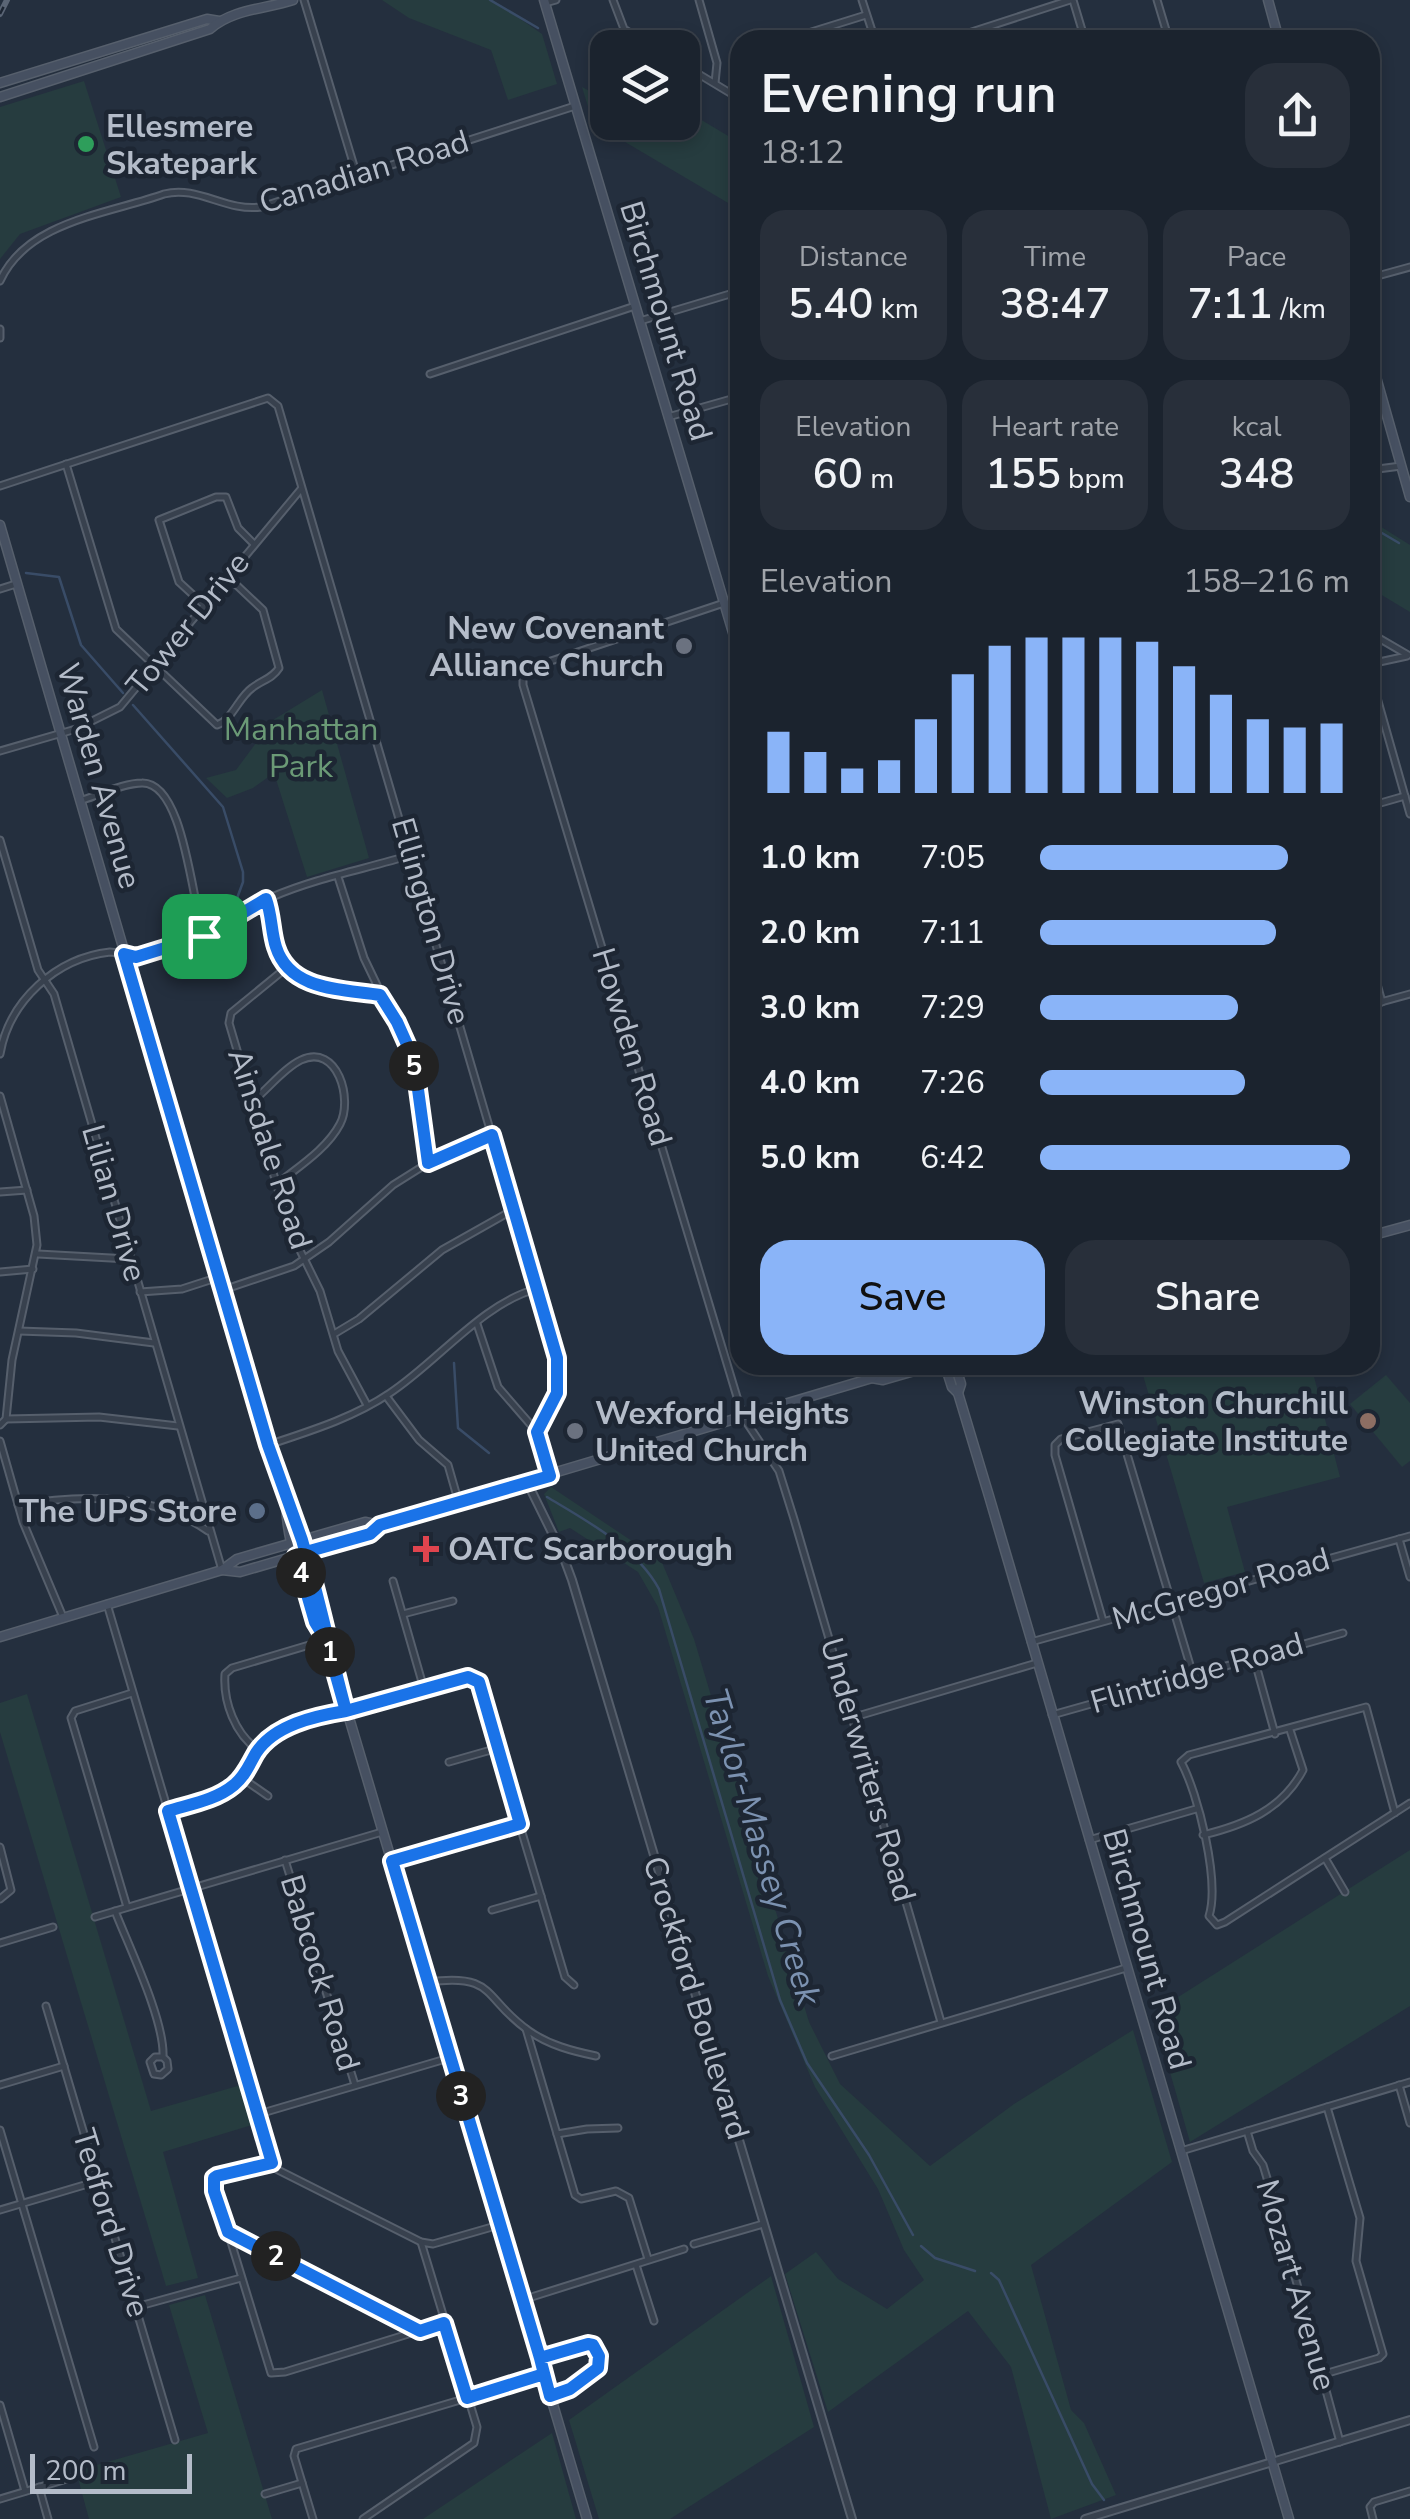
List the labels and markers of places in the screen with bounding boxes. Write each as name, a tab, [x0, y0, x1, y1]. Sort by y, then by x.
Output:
place label: Ellesmere Skatepark	[106, 105, 257, 185]
marker: Ellesmere Skatepark	[75, 133, 97, 155]
place label: New Covenant Alliance Church	[430, 607, 665, 687]
marker: New Covenant Alliance Church	[673, 635, 695, 657]
pin	[162, 894, 247, 979]
pin: 5	[389, 1041, 439, 1091]
place label: Winston Churchill Collegiate Institute	[1064, 1382, 1348, 1462]
place label: Wexford Heights United Church	[595, 1392, 849, 1472]
marker: Winston Churchill Collegiate Institute	[1357, 1410, 1379, 1432]
marker: Wexford Heights United Church	[564, 1420, 586, 1442]
place label: The UPS Store	[19, 1490, 237, 1533]
marker: The UPS Store	[246, 1500, 268, 1522]
place label: OATC Scarborough	[448, 1528, 733, 1571]
marker: OATC Scarborough	[413, 1536, 439, 1562]
pin: 4	[276, 1548, 326, 1598]
pin: 1	[305, 1627, 355, 1677]
pin: 3	[436, 2071, 486, 2121]
pin: 2	[251, 2231, 301, 2281]

